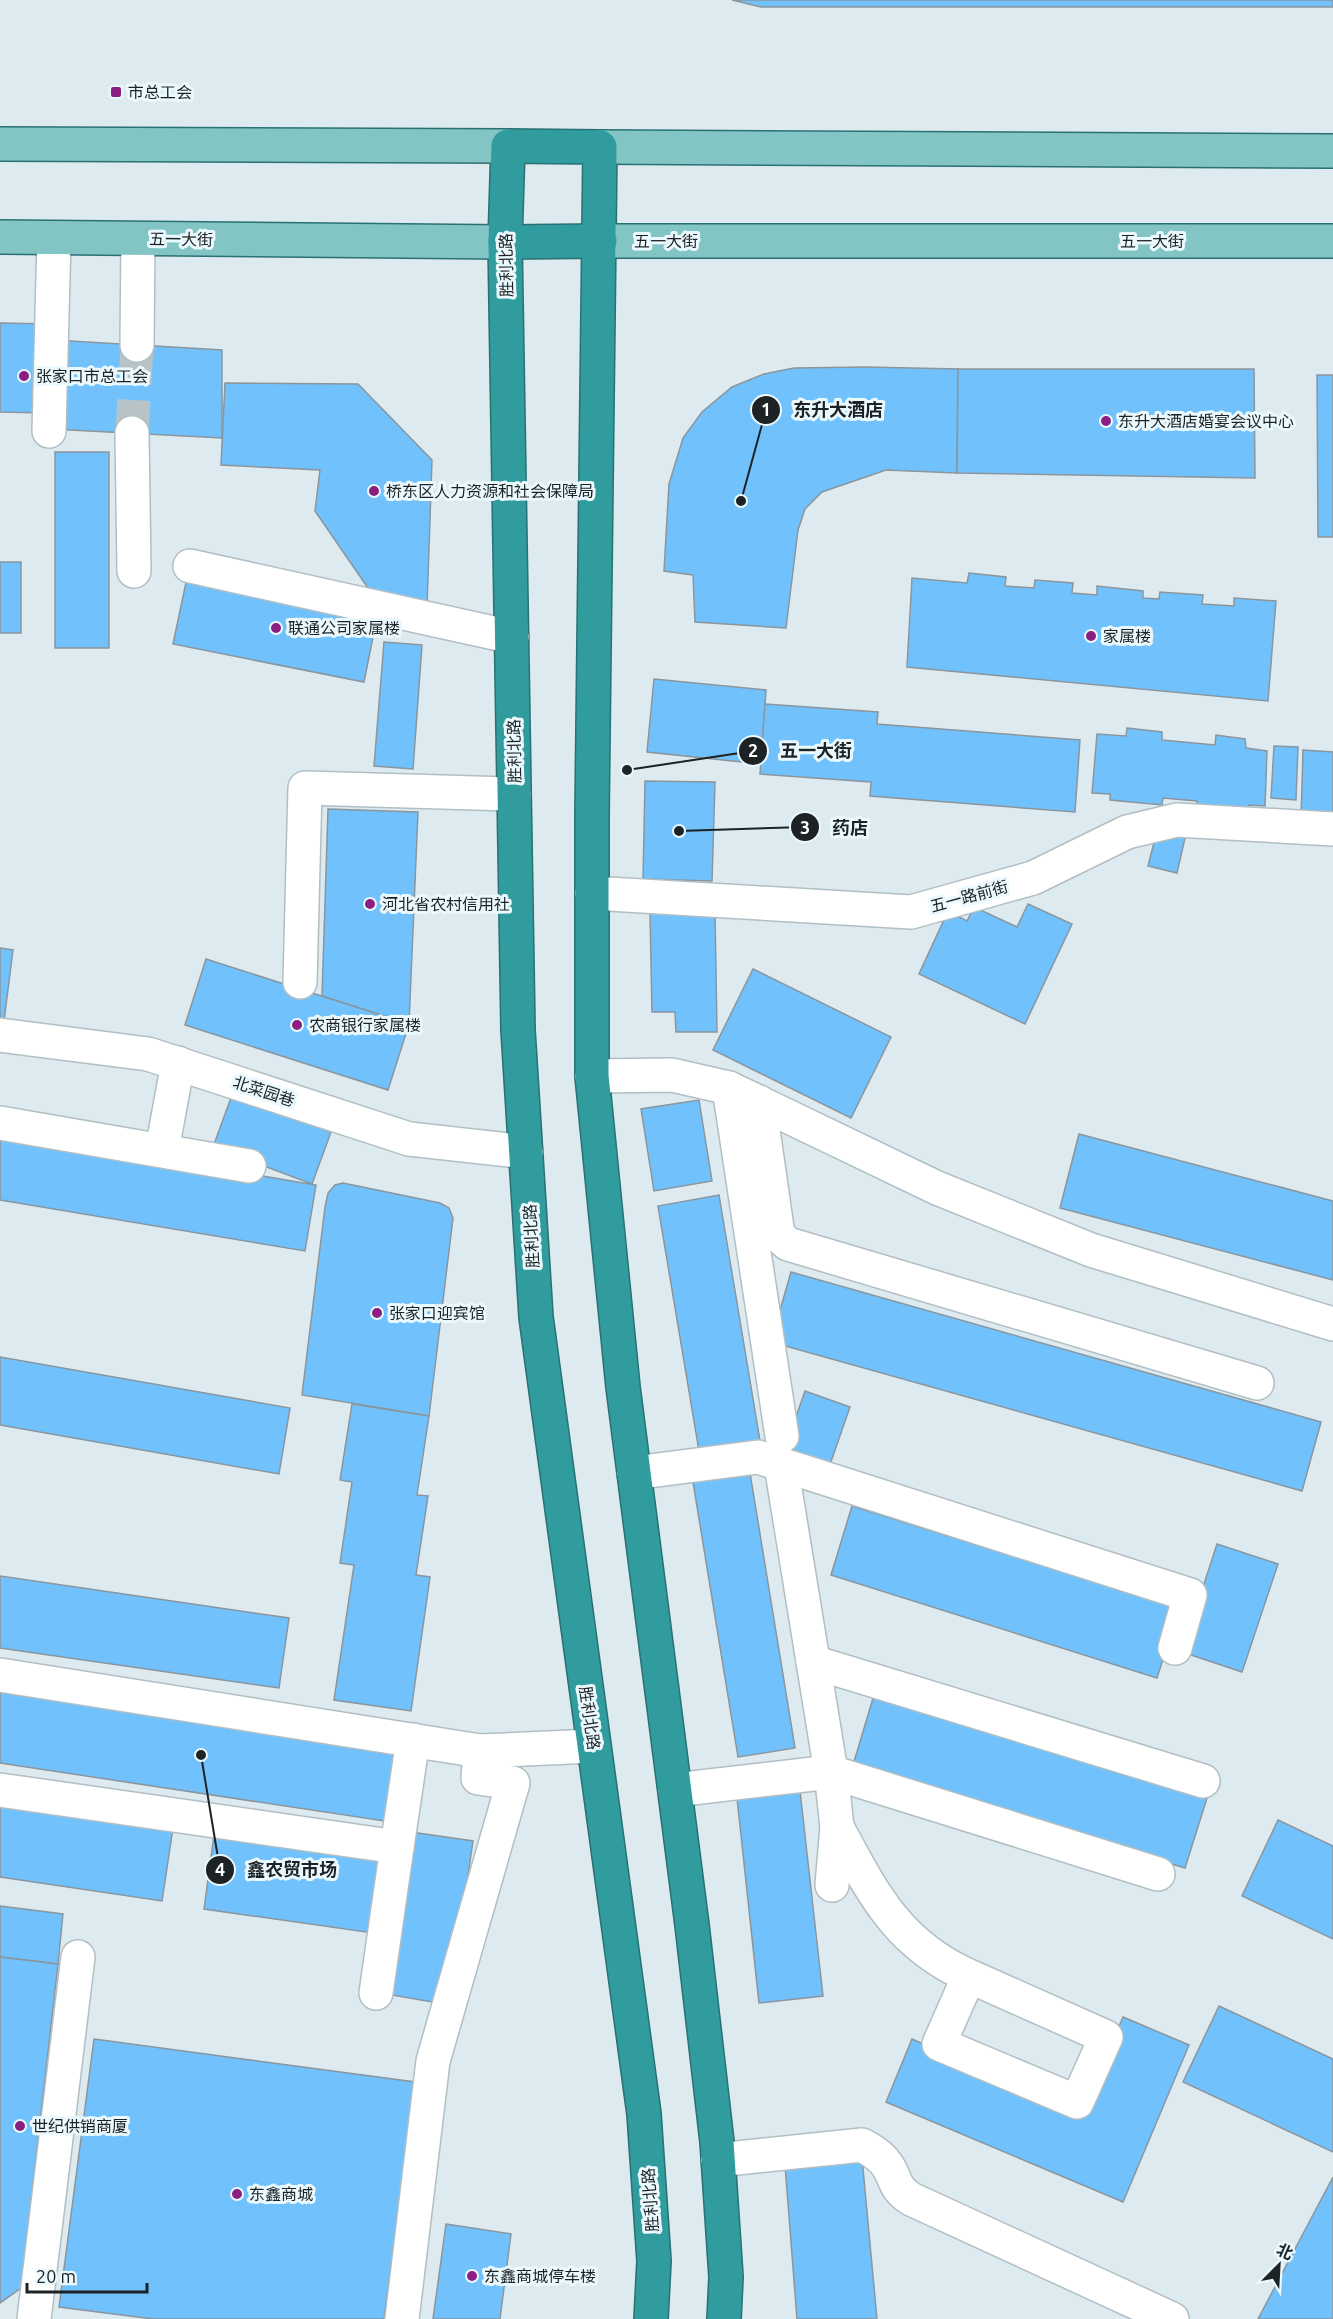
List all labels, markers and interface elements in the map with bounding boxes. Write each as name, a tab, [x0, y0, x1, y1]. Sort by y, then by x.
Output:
place label: 市总工会	[128, 83, 192, 101]
marker: 市总工会	[109, 85, 123, 99]
street label: 五一大街	[149, 229, 213, 249]
street label: 五一大街	[634, 232, 698, 250]
street label: 五一大街	[1120, 232, 1184, 250]
street label: 胜利北路	[496, 233, 516, 297]
place label: 张家口市总工会	[36, 367, 148, 385]
marker: 张家口市总工会	[17, 369, 31, 383]
callout: 东升大酒店	[751, 392, 895, 428]
text: 1	[761, 399, 771, 419]
text: 东升大酒店	[793, 399, 883, 419]
place label: 东升大酒店婚宴会议中心	[1118, 412, 1294, 430]
marker: 东升大酒店婚宴会议中心	[1099, 414, 1113, 428]
place label: 桥东区人力资源和社会保障局	[386, 482, 594, 500]
marker: 桥东区人力资源和社会保障局	[367, 484, 381, 498]
place label: 联通公司家属楼	[288, 619, 400, 637]
marker: 联通公司家属楼	[269, 621, 283, 635]
place label: 家属楼	[1103, 627, 1151, 645]
marker: 家属楼	[1084, 629, 1098, 643]
street label: 胜利北路	[504, 719, 524, 783]
callout: 五一大街	[738, 733, 864, 769]
text: 2	[748, 740, 758, 760]
text: 五一大街	[780, 740, 852, 760]
callout: 药店	[790, 809, 880, 845]
text: 3	[800, 817, 810, 837]
text: 药店	[832, 817, 868, 837]
street label: 五一路前街	[928, 877, 1010, 915]
place label: 河北省农村信用社	[382, 895, 510, 913]
marker: 河北省农村信用社	[363, 897, 377, 911]
place label: 农商银行家属楼	[309, 1016, 421, 1034]
marker: 农商银行家属楼	[290, 1018, 304, 1032]
street label: 北菜园巷	[231, 1073, 297, 1109]
street label: 胜利北路	[520, 1204, 542, 1268]
place label: 张家口迎宾馆	[389, 1304, 485, 1322]
marker: 张家口迎宾馆	[370, 1306, 384, 1320]
street label: 胜利北路	[577, 1685, 603, 1751]
callout: 鑫农贸市场	[205, 1852, 349, 1888]
text: 4	[215, 1859, 225, 1879]
text: 鑫农贸市场	[247, 1859, 337, 1879]
place label: 世纪供销商厦	[32, 2117, 128, 2135]
marker: 世纪供销商厦	[13, 2119, 27, 2133]
street label: 胜利北路	[639, 2167, 661, 2233]
place label: 东鑫商城	[249, 2185, 313, 2203]
marker: 东鑫商城	[230, 2187, 244, 2201]
north arrow	[1249, 2235, 1309, 2295]
text: 北	[1274, 2240, 1296, 2263]
scale bar	[27, 2256, 147, 2294]
text: 20 m	[36, 2266, 76, 2286]
place label: 东鑫商城停车楼	[484, 2267, 596, 2285]
marker: 东鑫商城停车楼	[465, 2269, 479, 2283]

